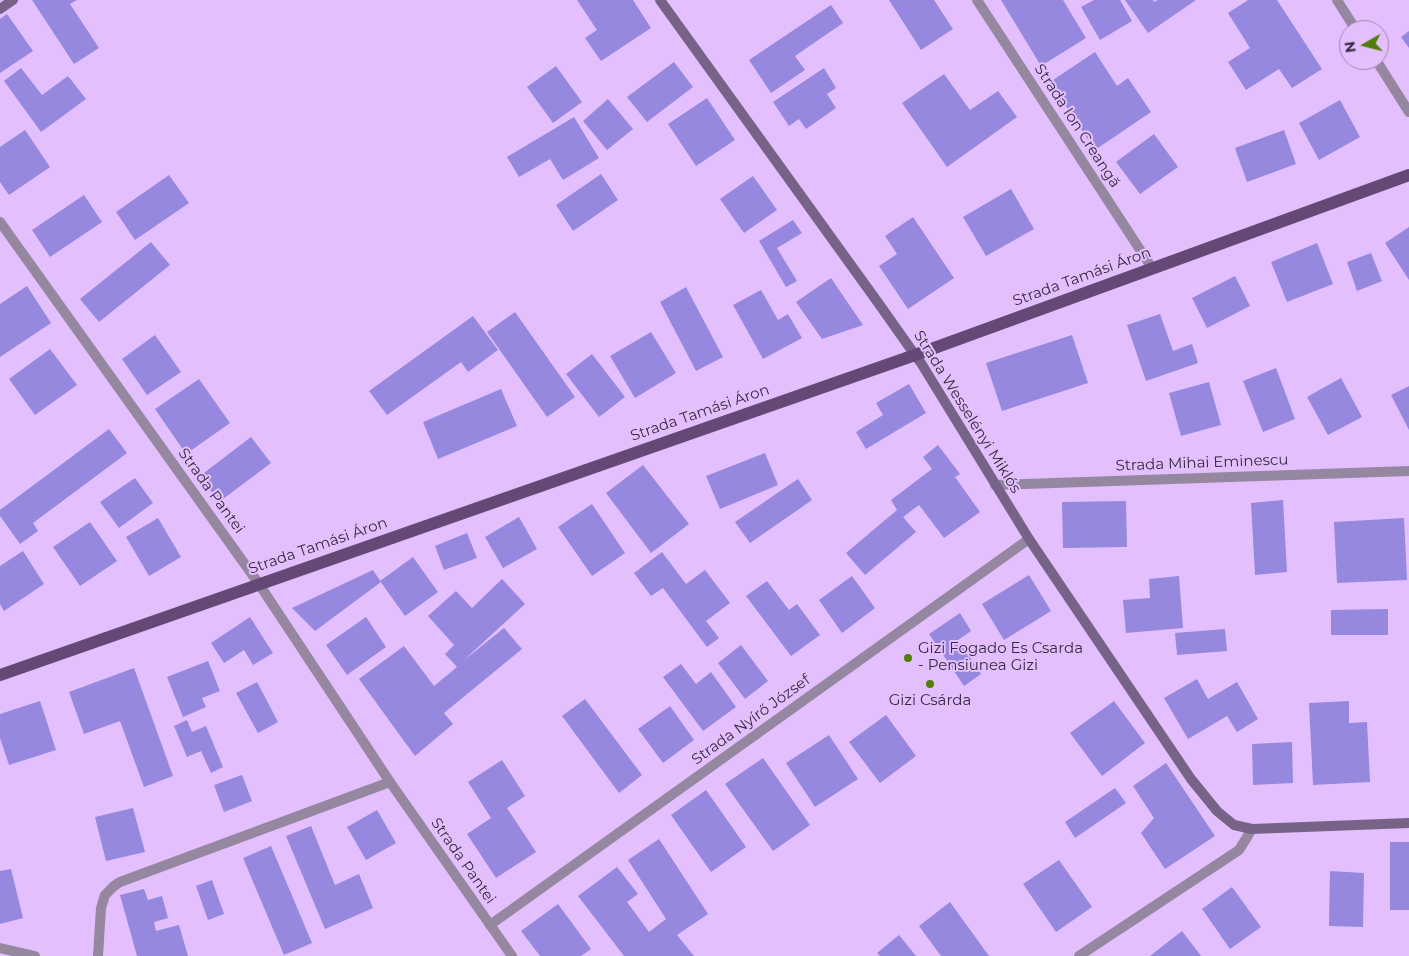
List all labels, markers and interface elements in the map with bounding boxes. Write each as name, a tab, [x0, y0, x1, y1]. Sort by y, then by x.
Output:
north arrow	[1339, 20, 1389, 70]
text: N	[1340, 40, 1360, 54]
street label: Strada Ion Creangă	[1030, 61, 1124, 191]
street label: Strada Tamási Áron	[1010, 244, 1154, 310]
street label: Strada Wesselényi Miklós	[909, 327, 1025, 497]
street label: Strada Tamási Áron	[628, 381, 772, 445]
street label: Strada Pantei	[174, 445, 248, 537]
street label: Strada Mihai Eminescu	[1115, 451, 1289, 475]
street label: Strada Tamási Áron	[246, 514, 390, 578]
place label: Gizi Fogado Es Csarda - Pensiunea Gizi	[918, 640, 1083, 675]
marker: Gizi Fogado Es Csarda - Pensiunea Gizi	[902, 652, 914, 664]
street label: Strada Nyírő József	[688, 671, 814, 769]
marker: Gizi Csárda	[924, 678, 936, 690]
place label: Gizi Csárda	[889, 692, 971, 710]
street label: Strada Pantei	[427, 814, 499, 908]

